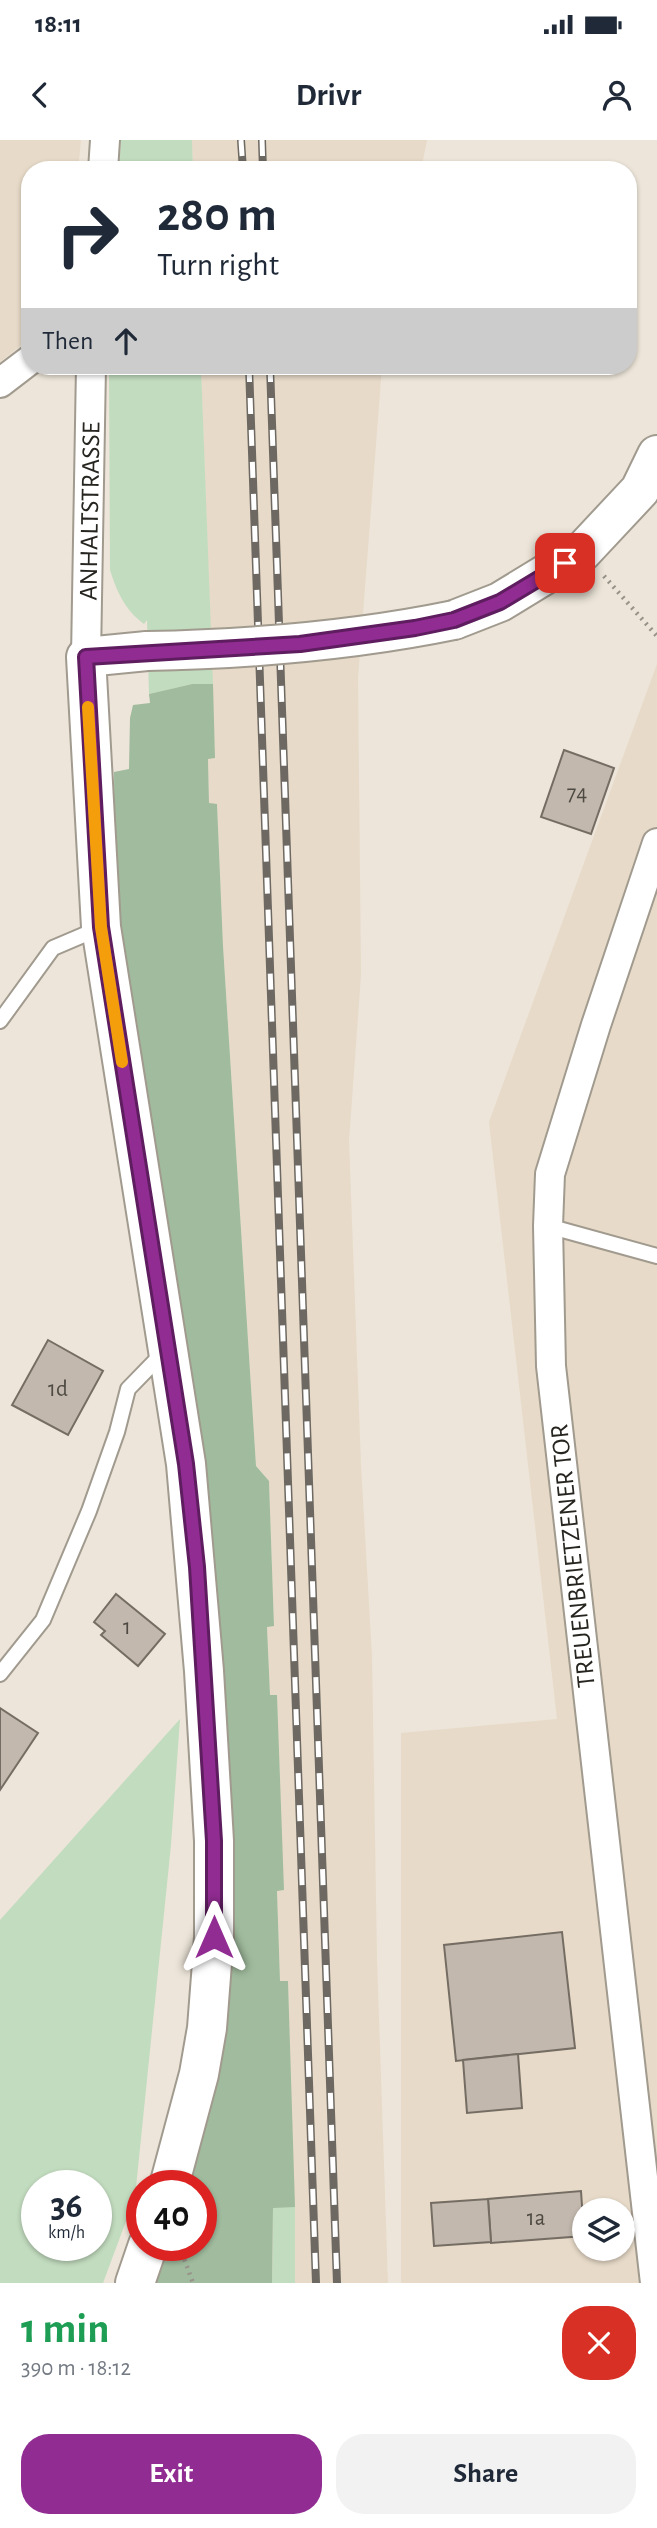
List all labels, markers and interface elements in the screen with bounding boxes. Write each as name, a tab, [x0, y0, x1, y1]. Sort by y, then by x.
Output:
text: 18:11	[35, 11, 82, 37]
icon: back	[21, 76, 59, 114]
icon: person	[598, 76, 636, 114]
text: Drivr	[296, 79, 361, 111]
icon: right	[42, 189, 133, 280]
text: 280 m	[157, 191, 277, 240]
text: Turn right	[157, 249, 279, 281]
icon: ahead	[107, 322, 145, 360]
text: Then	[42, 328, 93, 354]
street label: ANHALTSTRASSE	[75, 421, 105, 601]
pin	[535, 533, 595, 593]
icon: arrive	[546, 544, 584, 582]
house number: 74	[567, 782, 587, 805]
house number: 1d	[48, 1378, 68, 1401]
street label: TREUENBRIETZENER TOR	[546, 1423, 600, 1689]
house number: 1	[123, 1616, 131, 1639]
position arrow	[177, 1900, 251, 1974]
speed limit sign: 40	[126, 2170, 217, 2261]
text: 36	[50, 2189, 82, 2224]
map controls	[572, 2198, 635, 2261]
button: layers	[572, 2198, 635, 2261]
house number: 1a	[527, 2207, 545, 2230]
text: km/h	[48, 2224, 85, 2242]
button: close	[562, 2306, 636, 2380]
text: 1 min	[21, 2308, 110, 2350]
text: 390 m · 18:12	[21, 2357, 131, 2380]
button: Exit	[21, 2434, 322, 2514]
button: Share	[336, 2434, 636, 2514]

